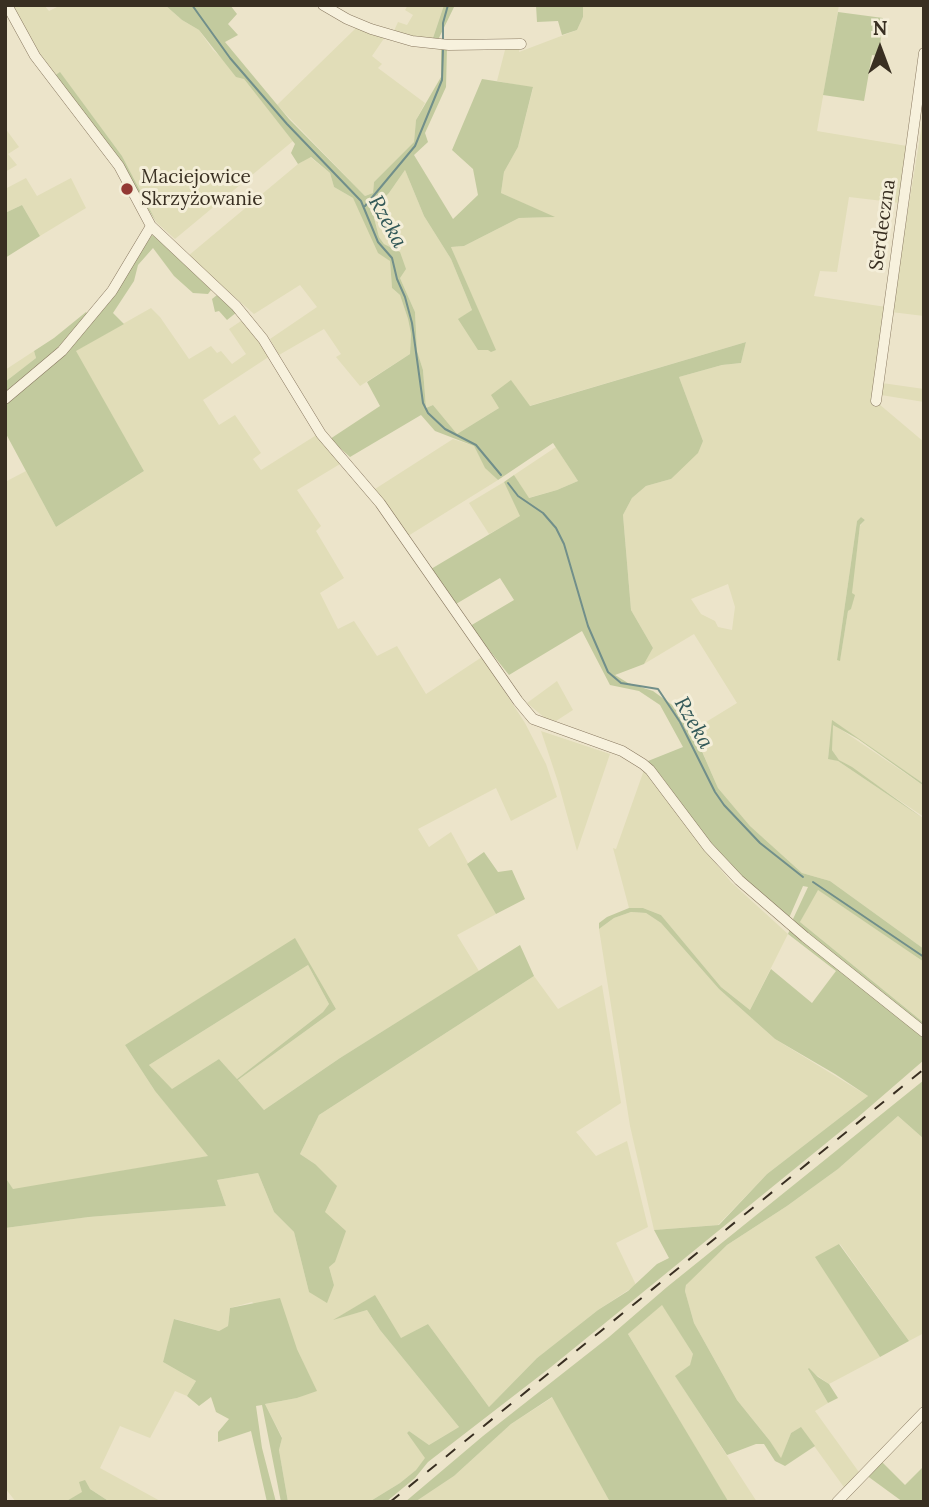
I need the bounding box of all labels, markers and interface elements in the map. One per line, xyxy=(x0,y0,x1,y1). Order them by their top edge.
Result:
north arrow xyxy=(845,14,915,84)
text: N xyxy=(873,16,887,40)
place label: Maciejowice Skrzyżowanie xyxy=(141,167,262,211)
street label: Serdeczna xyxy=(865,178,901,272)
marker: Maciejowice Skrzyżowanie xyxy=(119,181,135,197)
water label: Rzeka xyxy=(362,192,412,252)
water label: Rzeka xyxy=(668,693,718,753)

